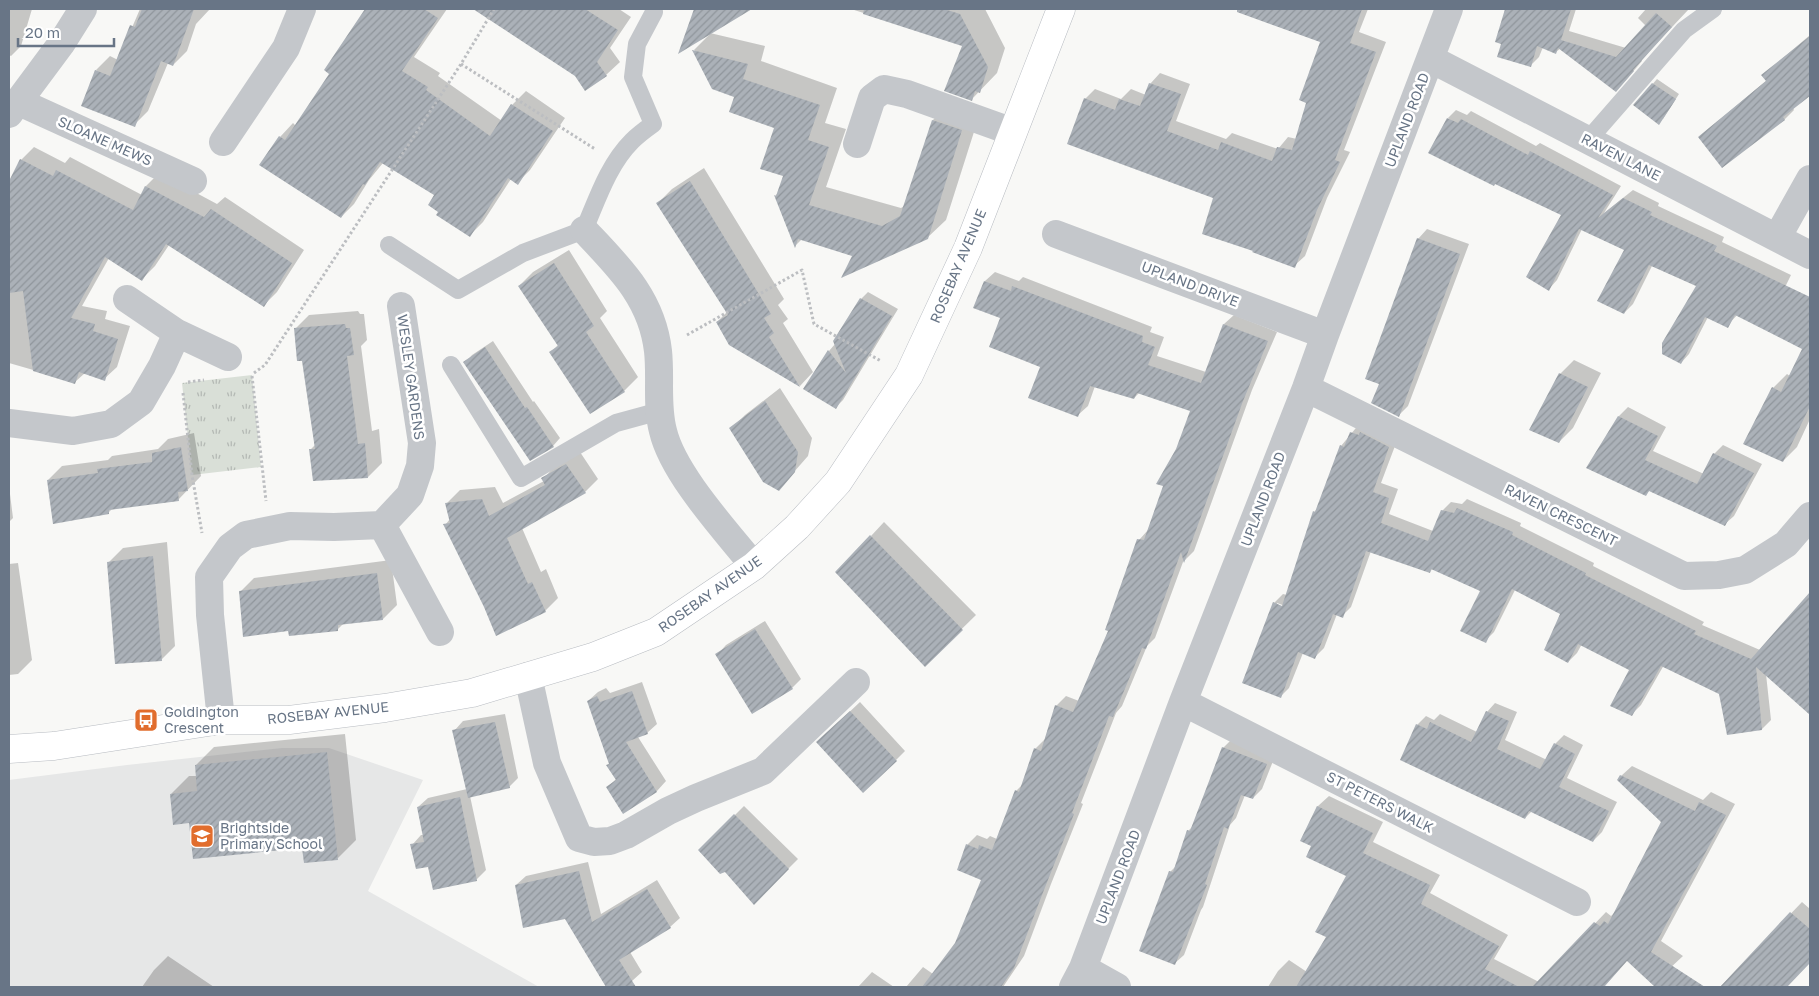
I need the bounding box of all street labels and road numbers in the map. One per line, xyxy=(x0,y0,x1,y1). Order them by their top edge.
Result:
street label: UPLAND ROAD xyxy=(1381,70,1432,169)
street label: SLOANE MEWS xyxy=(55,112,155,169)
street label: RAVEN LANE xyxy=(1579,129,1664,184)
street label: ROSEBAY AVENUE xyxy=(926,206,989,325)
street label: UPLAND DRIVE xyxy=(1139,257,1241,310)
street label: WESLEY GARDENS xyxy=(394,313,429,441)
street label: UPLAND ROAD xyxy=(1237,449,1288,548)
street label: RAVEN CRESCENT xyxy=(1502,480,1621,549)
street label: ROSEBAY AVENUE xyxy=(655,552,765,636)
street label: ROSEBAY AVENUE xyxy=(266,698,390,727)
street label: ST PETERS WALK xyxy=(1324,767,1437,836)
street label: UPLAND ROAD xyxy=(1092,827,1143,926)

